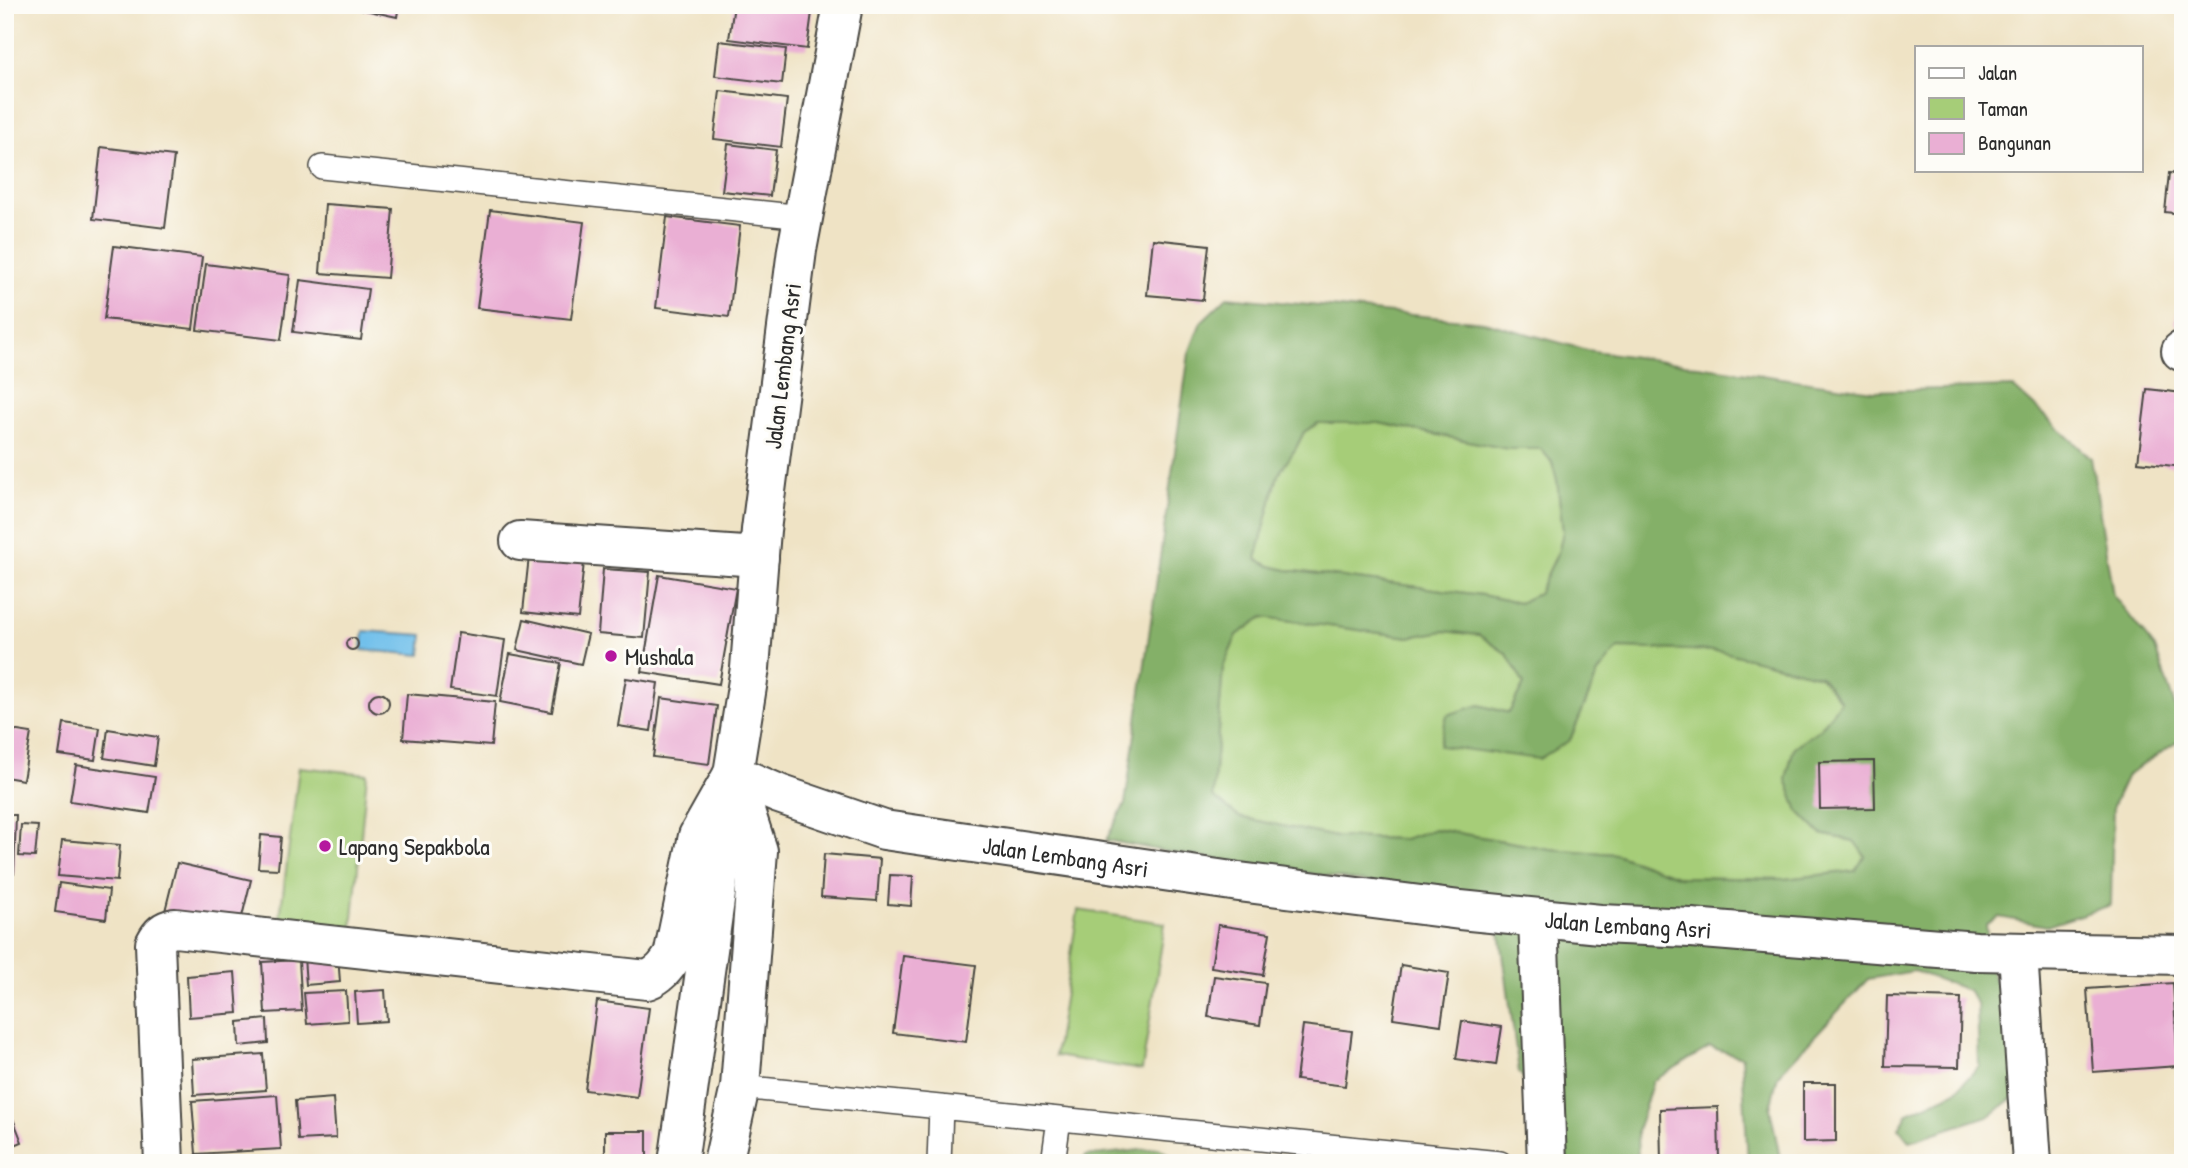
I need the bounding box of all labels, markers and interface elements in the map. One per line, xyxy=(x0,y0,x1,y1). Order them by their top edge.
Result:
legend xyxy=(1915,46,2142,172)
text: Jalan xyxy=(1978,58,2017,87)
text: Taman xyxy=(1978,94,2028,123)
text: Bangunan xyxy=(1978,128,2051,157)
street label: Jalan Lembang Asri xyxy=(756,281,808,451)
place label: Mushala xyxy=(625,640,693,672)
marker: Mushala xyxy=(603,648,619,664)
street label: Jalan Lembang Asri xyxy=(980,829,1151,885)
place label: Lapang Sepakbola xyxy=(339,830,490,862)
marker: Lapang Sepakbola xyxy=(317,838,333,854)
street label: Jalan Lembang Asri xyxy=(1543,903,1713,946)

